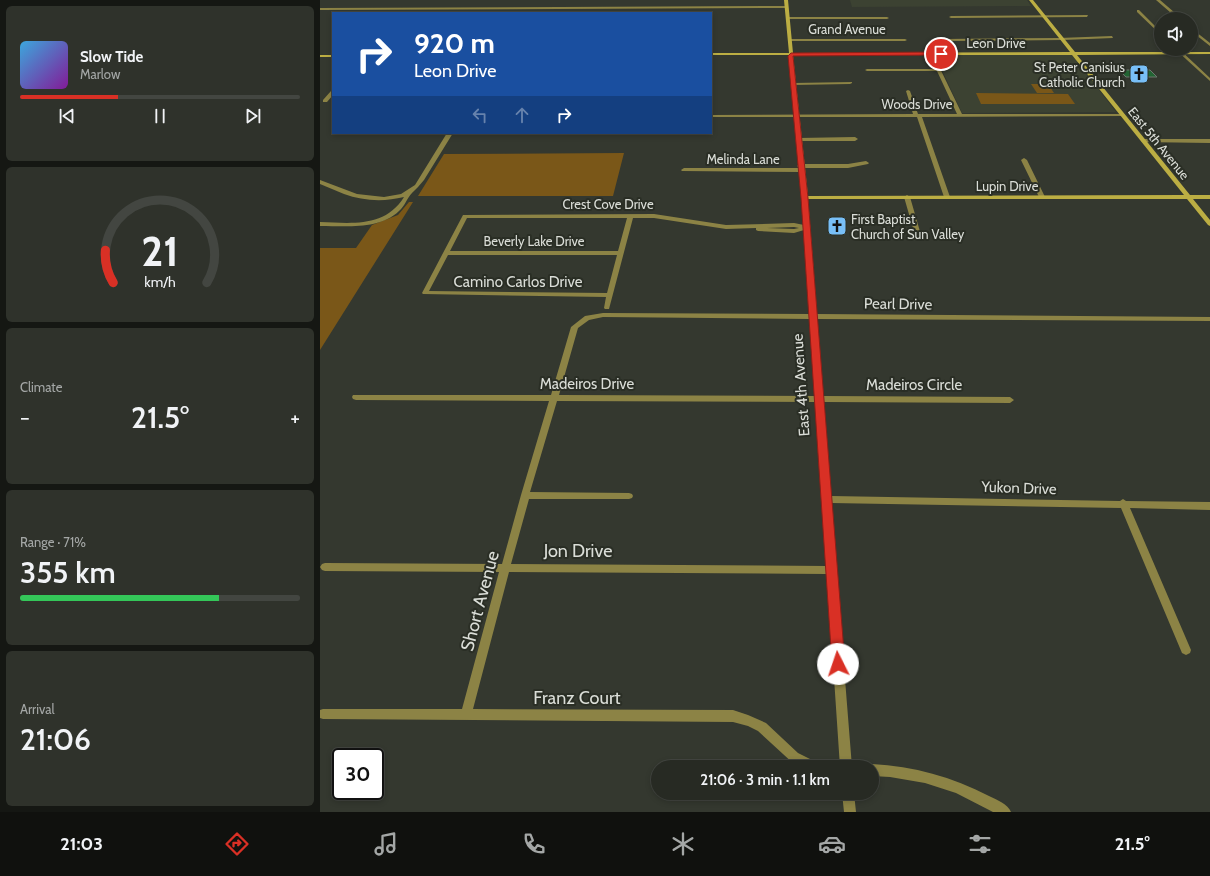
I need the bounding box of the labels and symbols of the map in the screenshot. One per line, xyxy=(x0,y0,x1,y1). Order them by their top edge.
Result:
street label: Grand Avenue xyxy=(808,21,886,37)
street label: Leon Drive xyxy=(966,35,1026,51)
pin xyxy=(924,37,958,71)
place label: St Peter Canisius Catholic Church xyxy=(1034,59,1126,90)
church icon: St Peter Canisius Catholic Church xyxy=(1128,63,1150,85)
street label: Woods Drive xyxy=(882,96,953,112)
street label: East 5th Avenue xyxy=(1125,103,1193,183)
street label: Melinda Lane xyxy=(706,151,780,167)
street label: Lupin Drive xyxy=(976,178,1039,194)
street label: Crest Cove Drive xyxy=(562,196,654,212)
place label: First Baptist Church of Sun Valley xyxy=(851,211,965,242)
church icon: First Baptist Church of Sun Valley xyxy=(826,215,848,237)
street label: Beverly Lake Drive xyxy=(484,233,585,249)
street label: Camino Carlos Drive xyxy=(454,273,583,291)
street label: Pearl Drive xyxy=(864,294,933,314)
street label: East 4th Avenue xyxy=(788,333,814,437)
street label: Madeiros Drive xyxy=(540,375,635,393)
street label: Madeiros Circle xyxy=(866,376,962,394)
street label: Yukon Drive xyxy=(980,478,1057,498)
street label: Jon Drive xyxy=(543,540,612,562)
street label: Short Avenue xyxy=(456,548,504,654)
position arrow xyxy=(817,643,859,685)
street label: Franz Court xyxy=(533,687,621,709)
speed limit sign: 30 xyxy=(332,748,384,800)

